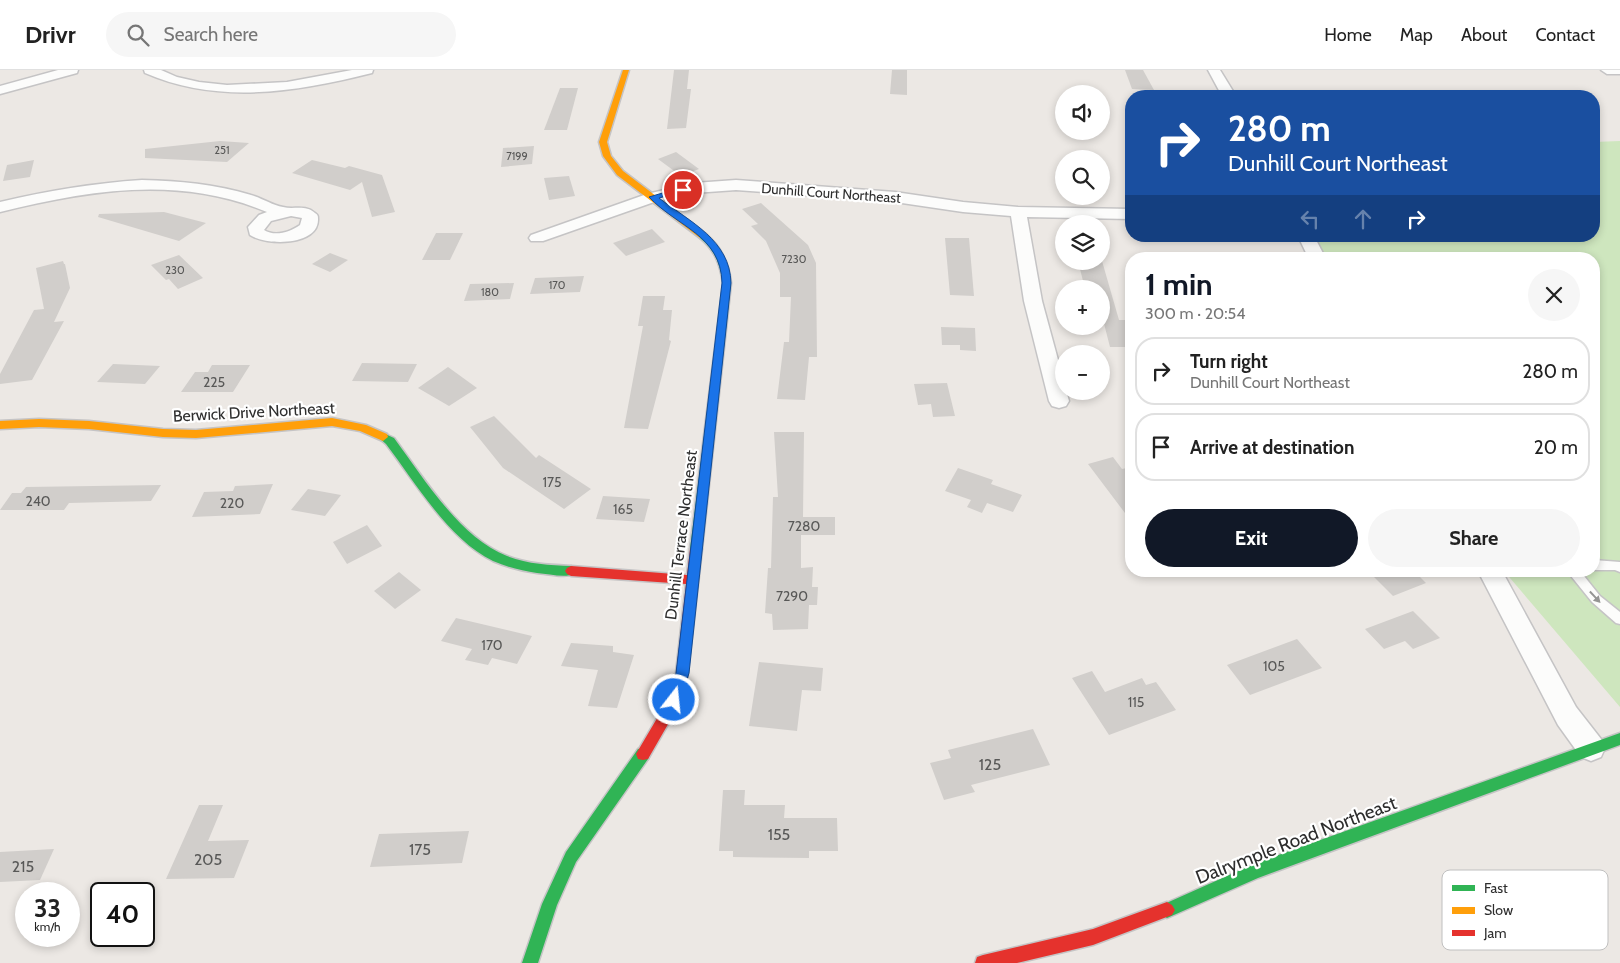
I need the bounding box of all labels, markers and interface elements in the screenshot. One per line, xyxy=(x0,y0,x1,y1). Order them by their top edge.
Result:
search box xyxy=(106,12,456,57)
text: Drivr xyxy=(25,20,76,49)
icon: search xyxy=(124,21,152,49)
text: Search here xyxy=(164,23,258,46)
text: Home xyxy=(1324,24,1372,46)
text: Map xyxy=(1400,24,1433,46)
text: About xyxy=(1461,24,1507,46)
text: Contact xyxy=(1535,24,1595,46)
map controls xyxy=(1055,85,1110,400)
button: sound xyxy=(1055,85,1110,140)
text: 280 m xyxy=(1228,107,1331,150)
icon: right xyxy=(1145,110,1210,175)
house number: 251 xyxy=(214,143,230,157)
house number: 7199 xyxy=(506,149,528,163)
button: search xyxy=(1055,150,1110,205)
text: Dunhill Court Northeast xyxy=(1228,150,1448,177)
pin xyxy=(662,169,704,211)
icon: arrive xyxy=(669,176,697,204)
street label: Dunhill Court Northeast xyxy=(761,179,902,207)
icon: left xyxy=(1296,205,1324,233)
icon: ahead xyxy=(1349,205,1377,233)
icon: right xyxy=(1402,205,1430,233)
button: layers xyxy=(1055,215,1110,270)
house number: 7230 xyxy=(782,252,807,266)
house number: 230 xyxy=(165,263,185,277)
text: 1 min xyxy=(1145,266,1213,303)
button: close xyxy=(1528,269,1580,321)
house number: 170 xyxy=(549,278,566,292)
button: + xyxy=(1055,280,1110,335)
house number: 180 xyxy=(481,285,499,299)
text: 300 m · 20:54 xyxy=(1145,304,1245,323)
button: − xyxy=(1055,345,1110,400)
text: Turn right xyxy=(1190,350,1268,373)
icon: right xyxy=(1147,357,1175,385)
text: 280 m xyxy=(1522,360,1578,383)
house number: 225 xyxy=(203,373,225,391)
text: Dunhill Court Northeast xyxy=(1190,373,1350,392)
street label: Berwick Drive Northeast xyxy=(173,398,336,426)
icon: arrive xyxy=(1147,433,1175,461)
text: Arrive at destination xyxy=(1190,436,1354,459)
text: 20 m xyxy=(1534,436,1578,459)
street label: Dunhill Terrace Northeast xyxy=(661,448,701,621)
house number: 175 xyxy=(542,473,562,491)
house number: 240 xyxy=(25,492,51,510)
house number: 220 xyxy=(220,494,244,512)
house number: 165 xyxy=(613,500,633,518)
button: Exit xyxy=(1145,509,1358,567)
button: Share xyxy=(1368,509,1580,567)
house number: 7280 xyxy=(788,517,821,535)
house number: 7290 xyxy=(776,587,808,605)
one-way arrow xyxy=(1589,590,1601,602)
house number: 170 xyxy=(481,636,503,654)
house number: 105 xyxy=(1263,657,1285,675)
position arrow xyxy=(647,673,699,725)
house number: 115 xyxy=(1128,693,1144,711)
house number: 125 xyxy=(979,755,1001,774)
street label: Dalrymple Road Northeast xyxy=(1192,791,1400,889)
house number: 155 xyxy=(768,825,790,844)
house number: 175 xyxy=(409,840,431,859)
house number: 205 xyxy=(194,850,222,869)
house number: 215 xyxy=(12,857,34,876)
legend xyxy=(1442,870,1608,950)
text: Fast xyxy=(1484,879,1508,897)
speed limit sign: 40 xyxy=(90,882,155,947)
text: 33 xyxy=(34,893,61,923)
text: Slow xyxy=(1484,901,1513,919)
text: km/h xyxy=(34,919,61,934)
text: Jam xyxy=(1483,924,1506,942)

